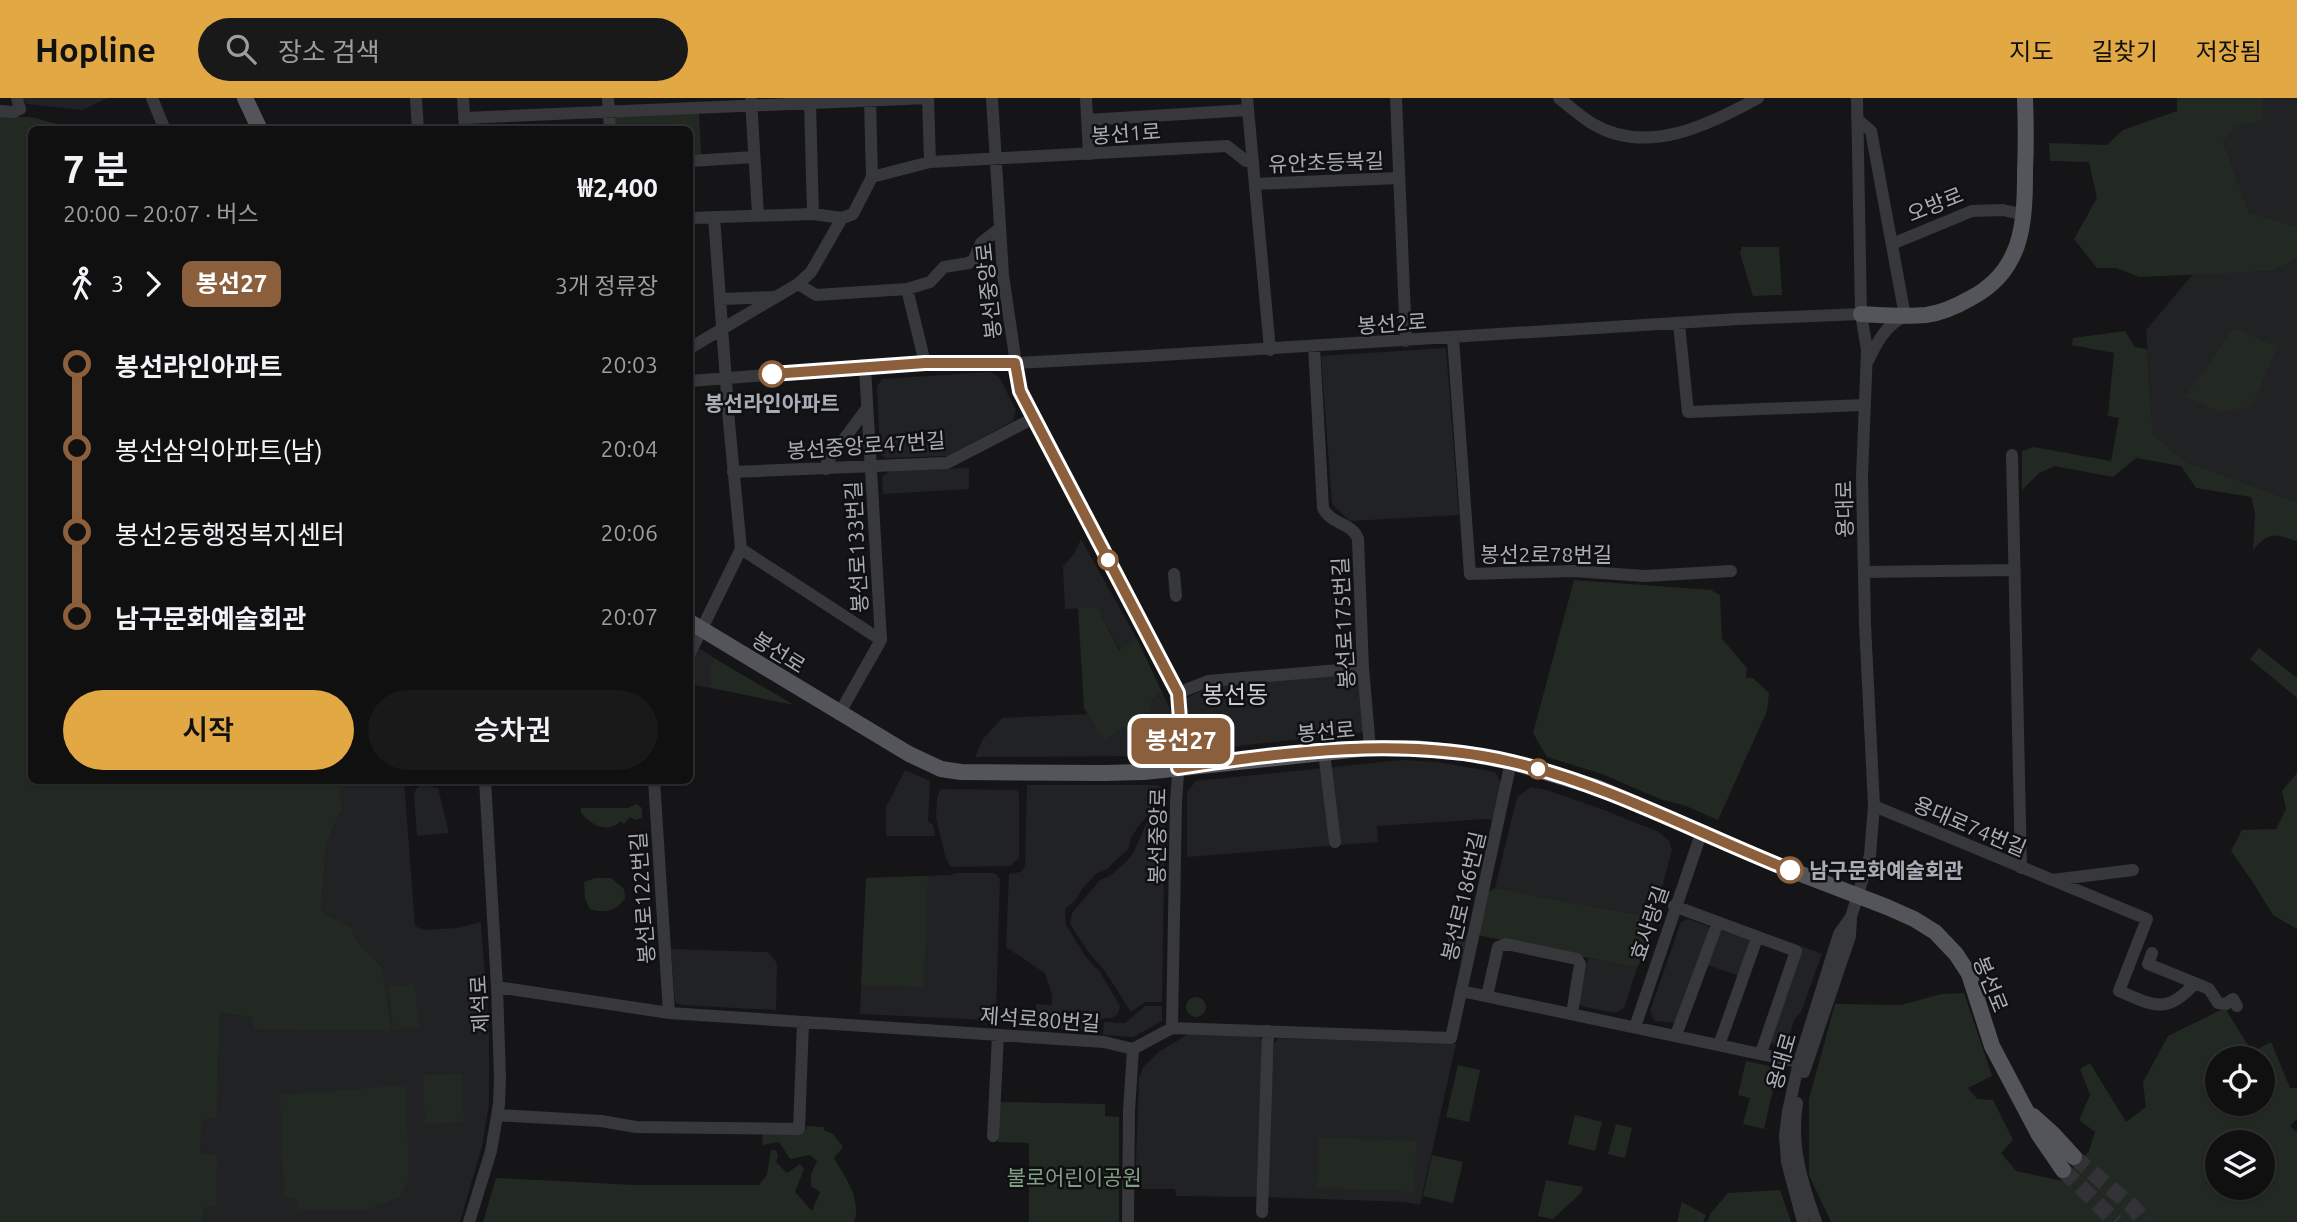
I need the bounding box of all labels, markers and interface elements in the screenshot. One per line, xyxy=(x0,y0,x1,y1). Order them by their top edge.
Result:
search box xyxy=(198,18,688,81)
icon: search xyxy=(222,30,260,68)
text: Hopline xyxy=(35,31,156,68)
text: 장소 검색 xyxy=(278,37,380,66)
text: 지도 xyxy=(2009,38,2054,65)
text: 길찾기 xyxy=(2092,38,2158,65)
text: 저장됨 xyxy=(2196,38,2262,65)
street label: 봉선1로 xyxy=(1090,119,1162,147)
text: 7 분 xyxy=(63,148,128,190)
street label: 유안초등북길 xyxy=(1268,148,1384,176)
text: ₩2,400 xyxy=(578,173,658,202)
street label: 오방로 xyxy=(1904,182,1966,226)
text: 20:00 – 20:07 · 버스 xyxy=(63,201,259,226)
street label: 봉선중앙로 xyxy=(971,242,1005,340)
icon: walk xyxy=(63,265,101,303)
icon: forward xyxy=(134,265,172,303)
text: 봉선27 xyxy=(196,270,267,297)
text: 3 xyxy=(111,271,124,296)
text: 3개 정류장 xyxy=(555,273,658,298)
street label: 봉선2로 xyxy=(1356,309,1428,337)
text: 봉선라인아파트 xyxy=(115,352,282,381)
text: 20:03 xyxy=(600,352,658,377)
marker: 봉선라인아파트 xyxy=(759,361,785,387)
place label: 봉선라인아파트 xyxy=(704,391,840,415)
street label: 봉선중앙로47번길 xyxy=(786,427,946,463)
text: 봉선삼익아파트(남) xyxy=(115,436,323,465)
text: 20:04 xyxy=(600,436,658,461)
street label: 봉선로133번길 xyxy=(841,480,871,614)
street label: 용대로 xyxy=(1831,480,1857,538)
text: 봉선2동행정복지센터 xyxy=(115,520,345,549)
text: 20:06 xyxy=(600,520,658,545)
street label: 봉선2로78번길 xyxy=(1480,542,1612,566)
unlabelled marker xyxy=(1098,550,1118,570)
street label: 봉선로175번길 xyxy=(1328,556,1358,690)
text: 남구문화예술회관 xyxy=(115,604,306,633)
text: 20:07 xyxy=(600,604,658,629)
street label: 봉선로 xyxy=(748,626,810,678)
district label: 봉선동 xyxy=(1202,681,1268,708)
button: 시작 xyxy=(63,690,354,770)
button: 승차권 xyxy=(368,690,658,770)
street label: 봉선로 xyxy=(1296,717,1356,745)
line badge: 봉선27 xyxy=(1132,718,1230,764)
text: 봉선27 xyxy=(1145,727,1217,754)
unlabelled marker xyxy=(1528,759,1548,779)
street label: 봉선중앙로 xyxy=(1144,787,1170,885)
street label: 용대로74번길 xyxy=(1910,791,2030,861)
street label: 봉선로186번길 xyxy=(1436,829,1490,963)
street label: 봉선로122번길 xyxy=(625,831,659,965)
marker: 남구문화예술회관 xyxy=(1777,857,1803,883)
place label: 남구문화예술회관 xyxy=(1809,858,1964,882)
street label: 효사랑길 xyxy=(1625,883,1673,963)
street label: 봉선로 xyxy=(1969,953,2013,1015)
street label: 제석로 xyxy=(465,974,493,1034)
street label: 제석로80번길 xyxy=(979,1003,1101,1035)
street label: 용대로 xyxy=(1761,1030,1801,1092)
map controls xyxy=(2205,1046,2275,1200)
button: locate xyxy=(2205,1046,2275,1116)
button: layers xyxy=(2205,1130,2275,1200)
park label: 불로어린이공원 xyxy=(1006,1165,1142,1189)

